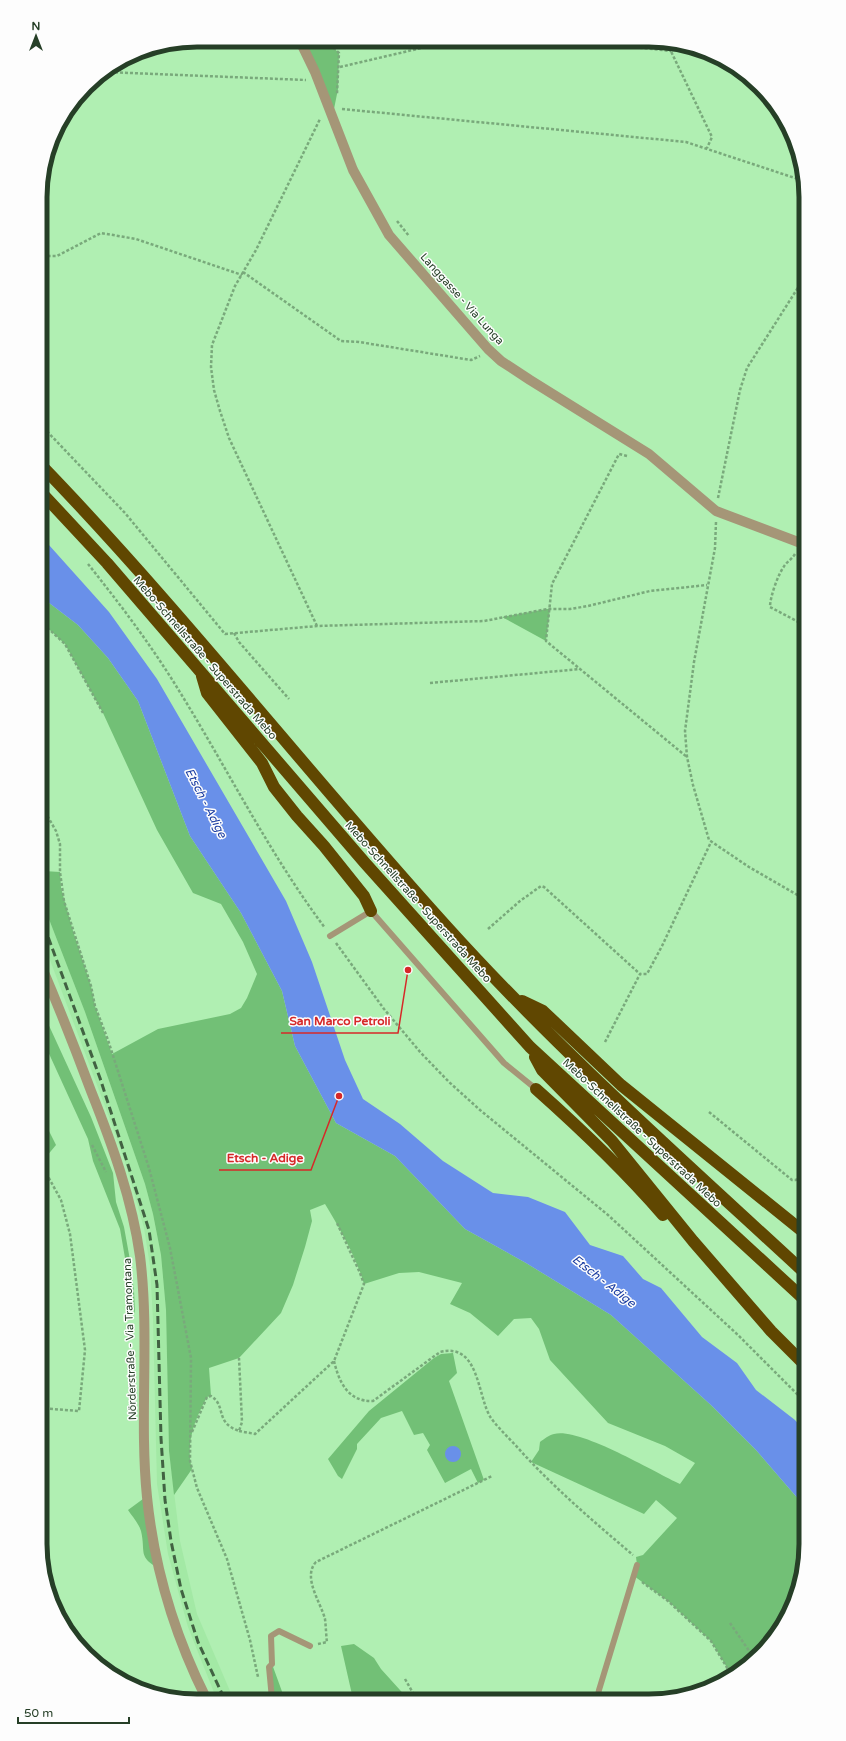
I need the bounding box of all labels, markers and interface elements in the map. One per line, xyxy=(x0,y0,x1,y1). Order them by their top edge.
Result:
north arrow xyxy=(16,16,56,56)
text: N xyxy=(32,20,40,33)
street label: Langgasse - Via Lunga xyxy=(418,251,506,347)
street label: Mebo-Schnellstraße - Superstrada Mebo xyxy=(130,574,280,743)
water label: Etsch - Adige xyxy=(182,766,230,841)
street label: Mebo-Schnellstraße - Superstrada Mebo xyxy=(342,819,494,985)
callout: San Marco Petroli xyxy=(281,1009,398,1033)
text: San Marco Petroli xyxy=(289,1014,391,1028)
street label: Mebo-Schnellstraße - Superstrada Mebo xyxy=(560,1056,724,1210)
callout: Etsch - Adige xyxy=(219,1146,311,1170)
text: Etsch - Adige xyxy=(227,1151,303,1166)
water label: Etsch - Adige xyxy=(570,1252,639,1311)
street label: Nörderstraße - Via Tramontana xyxy=(121,1258,139,1420)
scale bar xyxy=(18,1699,129,1725)
text: 50 m xyxy=(24,1706,53,1720)

